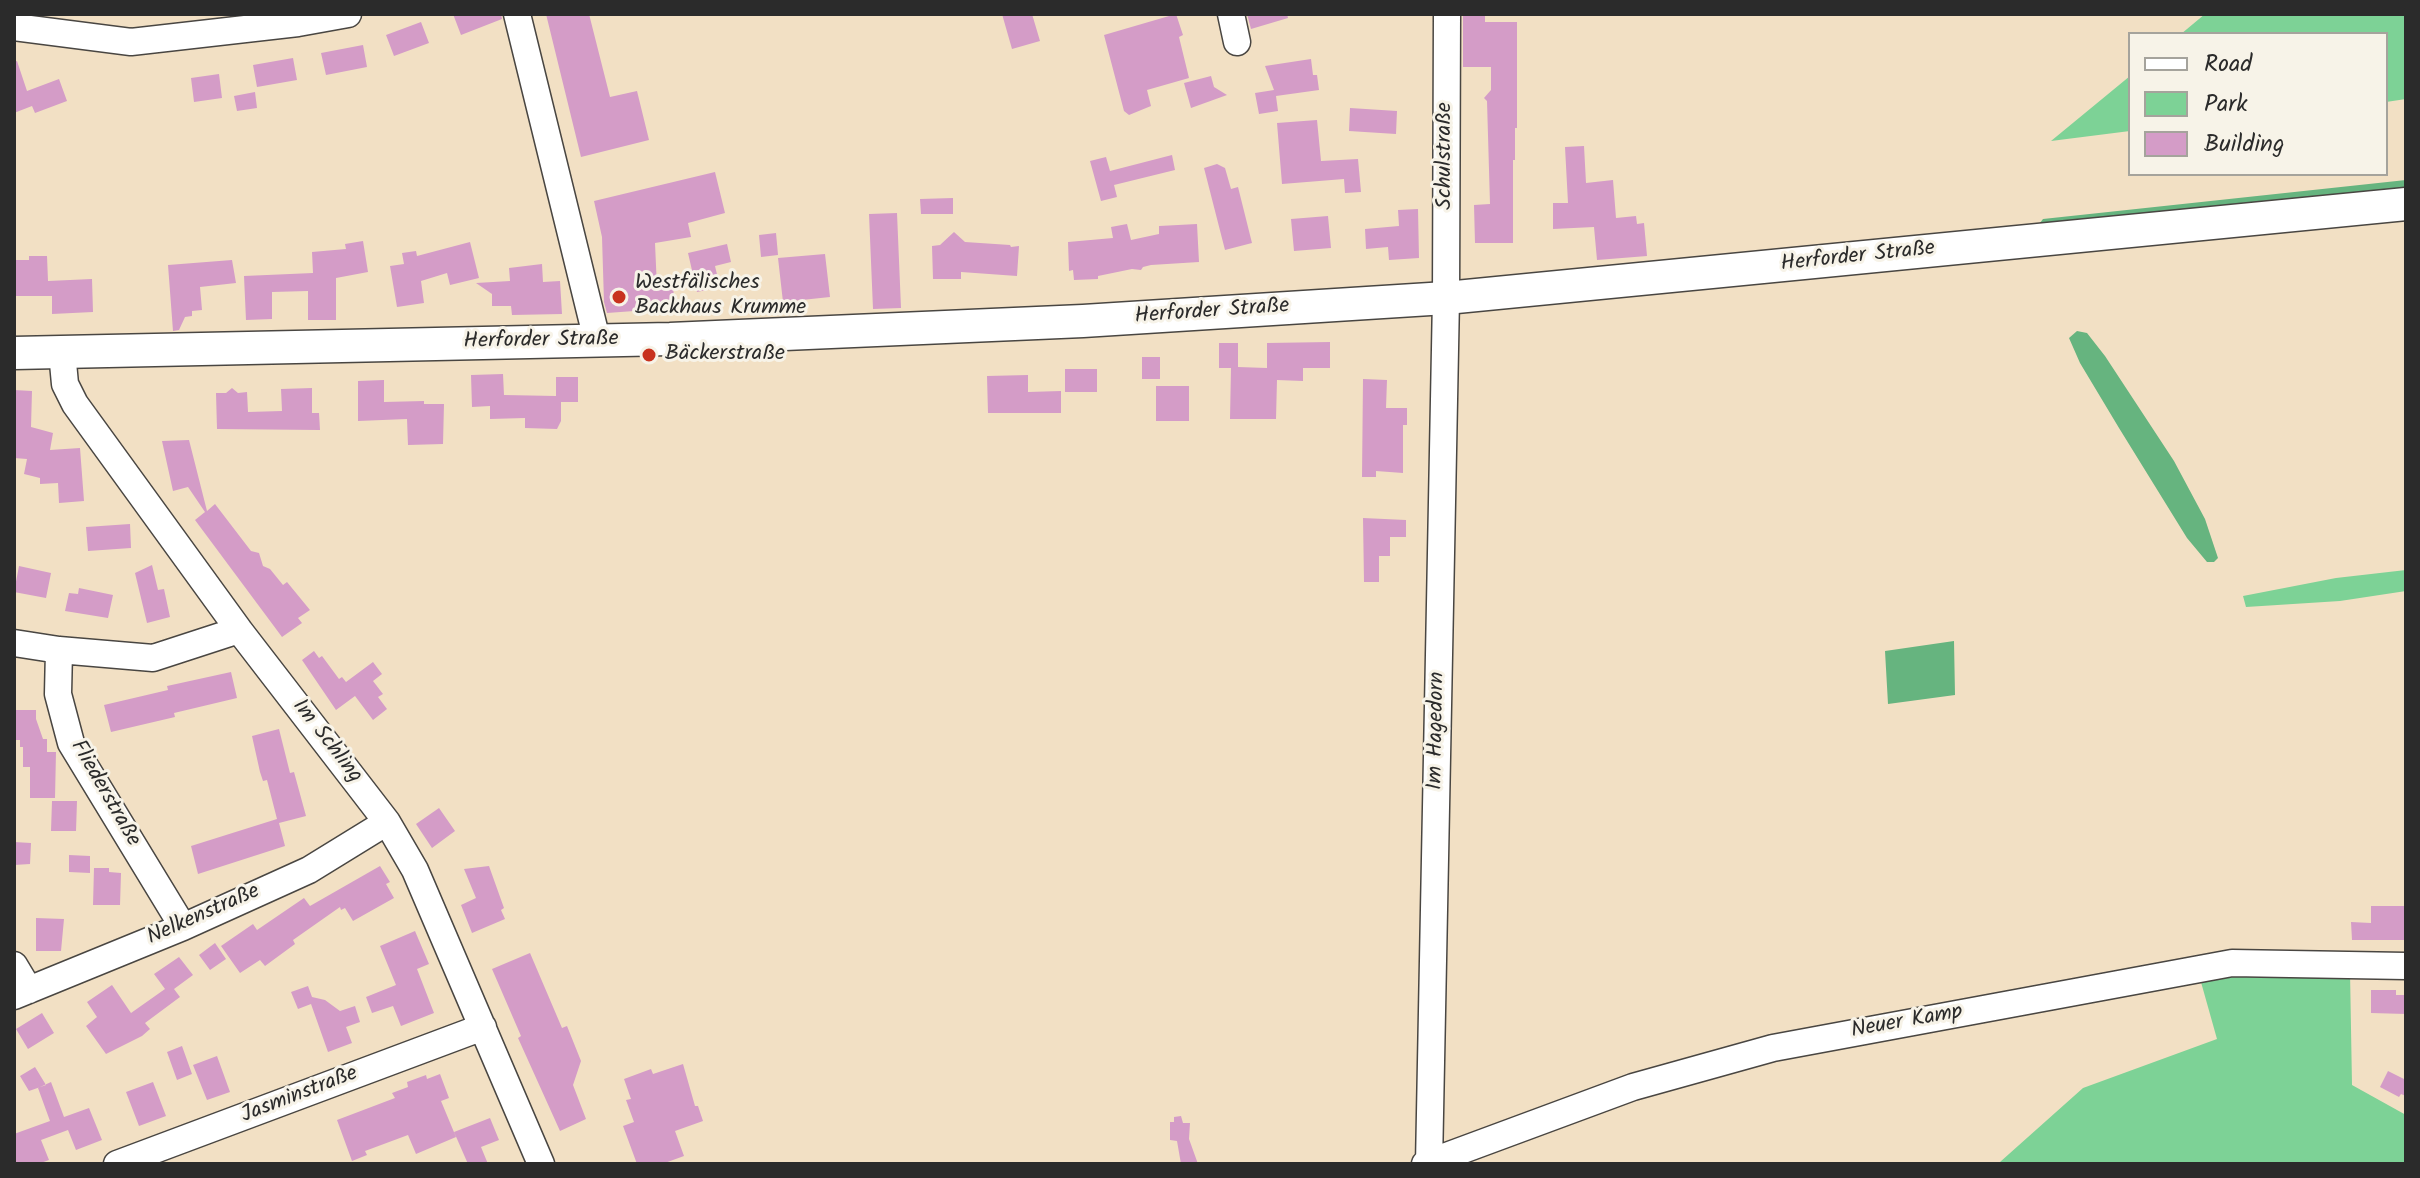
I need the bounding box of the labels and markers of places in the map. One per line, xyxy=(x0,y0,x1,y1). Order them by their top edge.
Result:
place label: Westfälisches Backhaus Krumme xyxy=(635,271,806,322)
marker: Westfälisches Backhaus Krumme xyxy=(610,288,628,306)
place label: Bäckerstraße xyxy=(665,342,785,368)
marker: Bäckerstraße xyxy=(640,346,658,364)

